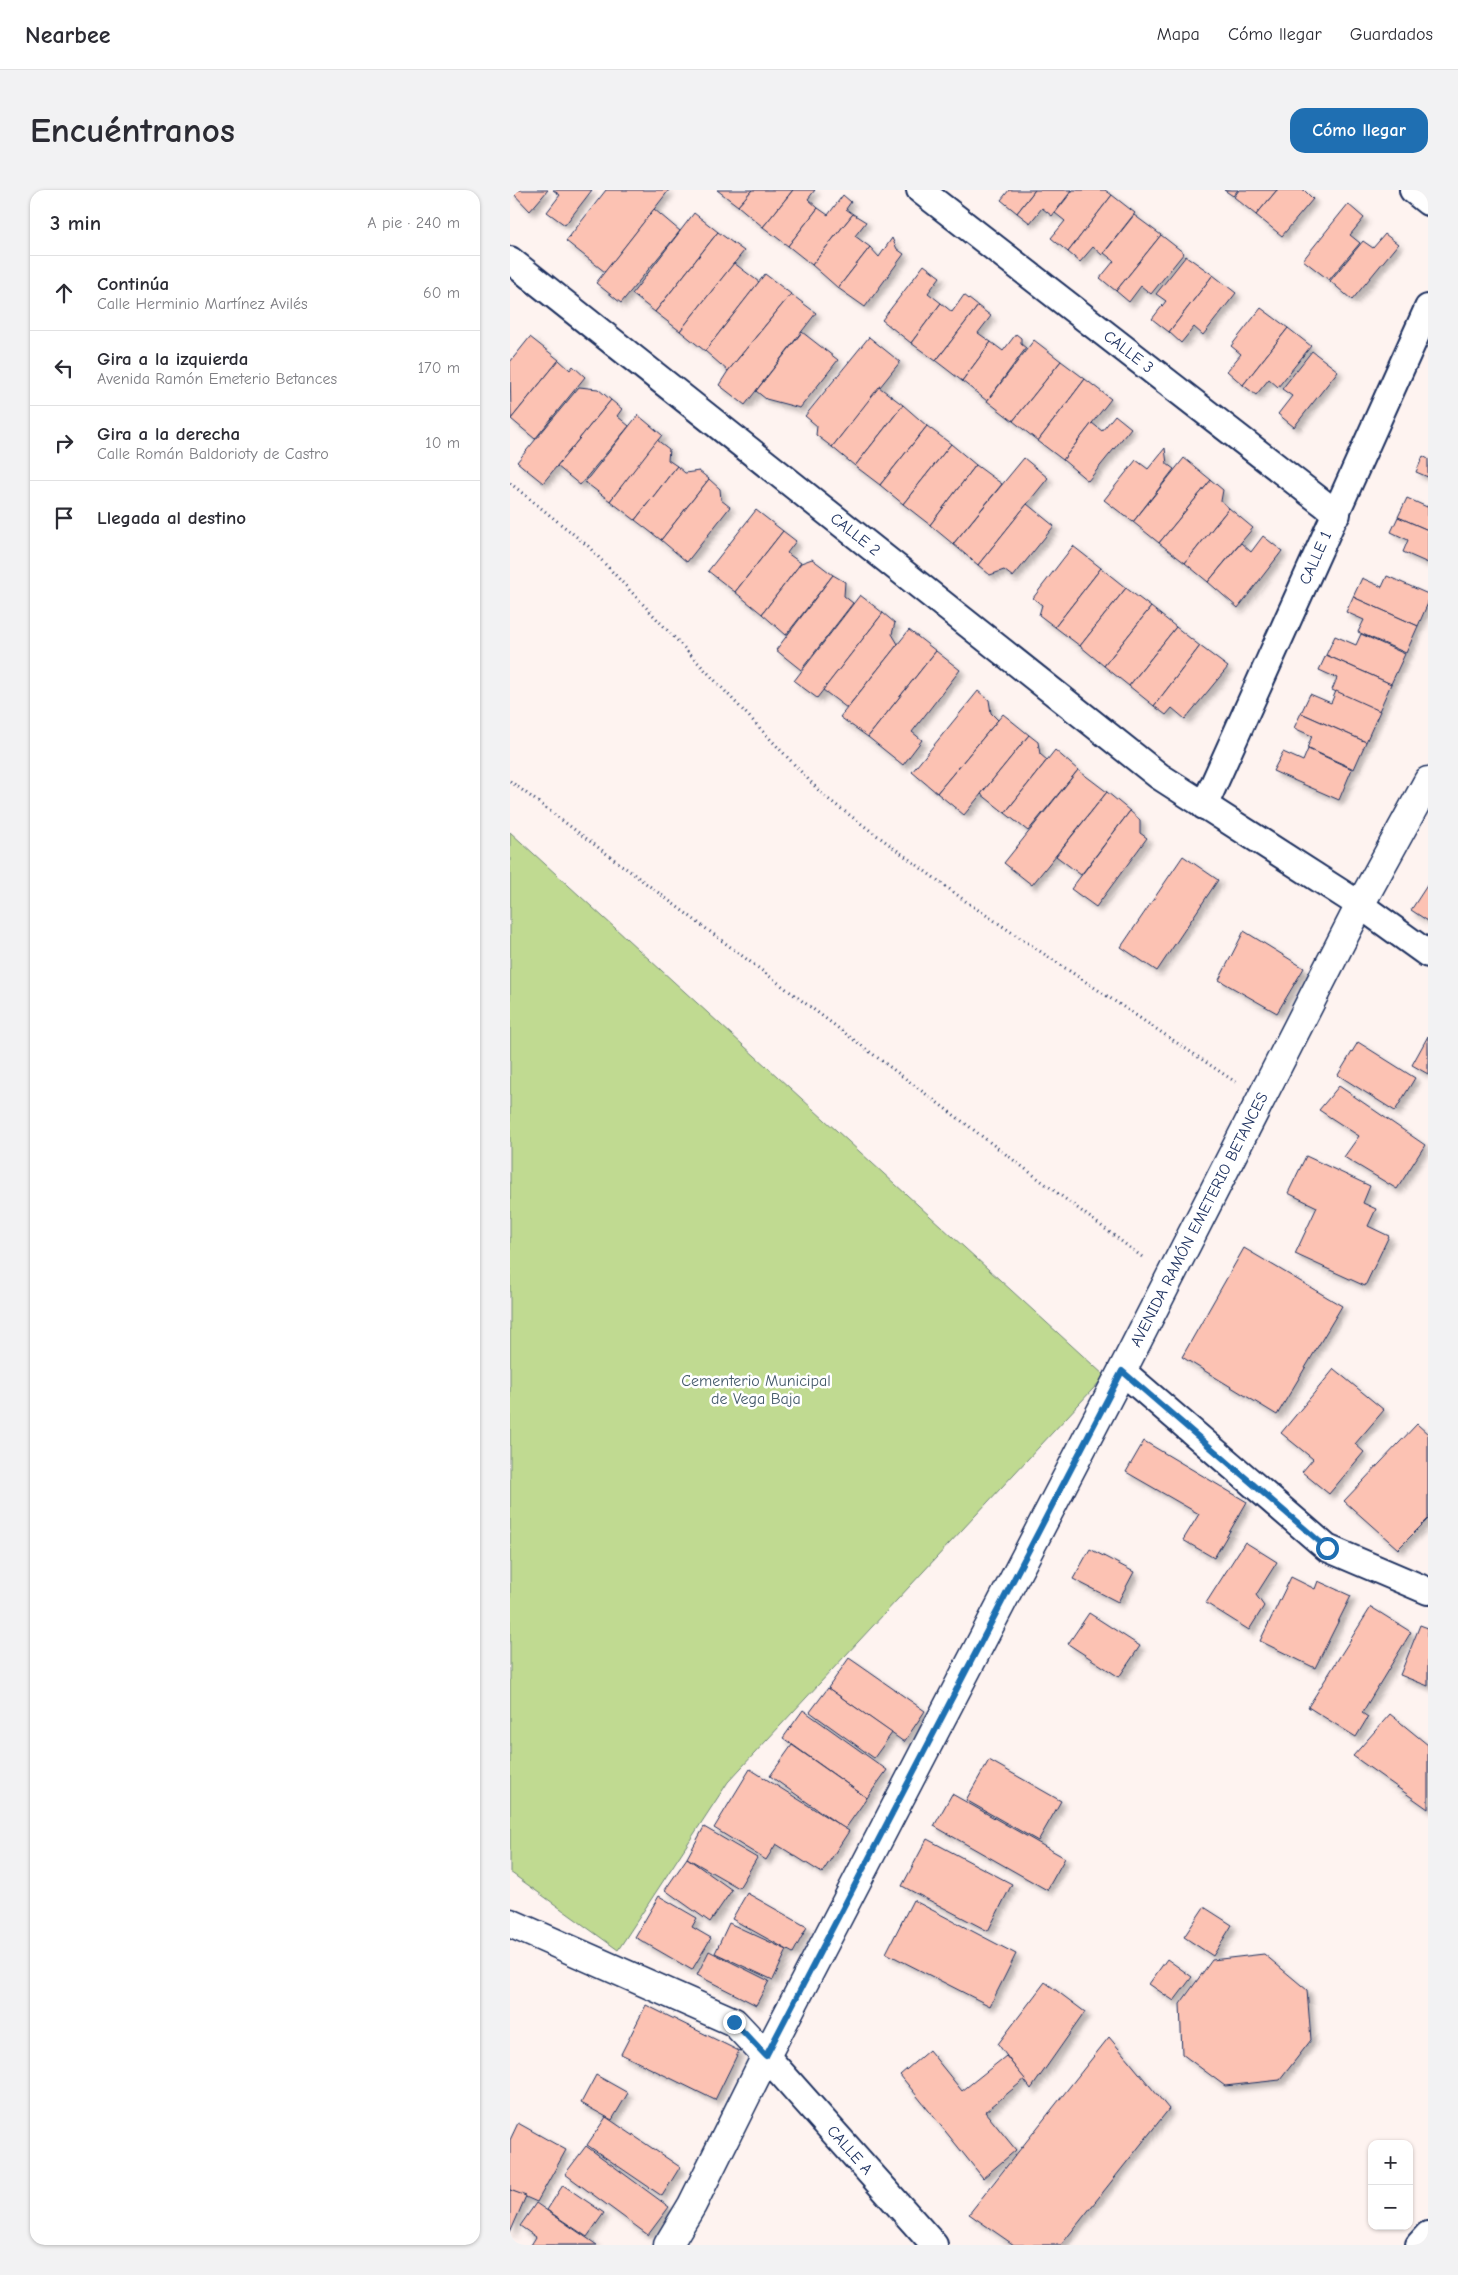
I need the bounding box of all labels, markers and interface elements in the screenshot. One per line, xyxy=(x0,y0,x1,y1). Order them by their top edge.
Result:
text: Nearbee xyxy=(25,21,110,49)
text: Mapa xyxy=(1157,24,1200,45)
text: Cómo llegar xyxy=(1228,24,1322,45)
text: Guardados xyxy=(1350,24,1433,45)
button: Cómo llegar xyxy=(1290,108,1428,153)
text: Encuéntranos xyxy=(30,110,235,151)
text: 3 min xyxy=(50,211,101,235)
text: A pie · 240 m xyxy=(367,214,460,232)
text: Continúa xyxy=(97,273,169,295)
icon: ahead xyxy=(50,279,78,307)
text: 60 m xyxy=(423,284,460,302)
text: Calle Herminio Martínez Avilés xyxy=(97,295,308,313)
street label: CALLE 3 xyxy=(1100,327,1157,377)
text: Gira a la izquierda xyxy=(97,348,248,370)
icon: left xyxy=(50,354,78,382)
text: 170 m xyxy=(418,359,460,377)
text: Avenida Ramón Emeterio Betances xyxy=(97,370,337,388)
text: Gira a la derecha xyxy=(97,423,240,445)
icon: right xyxy=(50,429,78,457)
text: 10 m xyxy=(425,434,460,452)
text: Calle Román Baldorioty de Castro xyxy=(97,445,329,463)
icon: arrive xyxy=(50,504,78,532)
text: Llegada al destino xyxy=(97,507,246,529)
street label: CALLE 2 xyxy=(827,509,884,560)
street label: CALLE 1 xyxy=(1296,528,1335,587)
street label: AVENIDA RAMÓN EMETERIO BETANCES xyxy=(1127,1089,1272,1350)
park label: Cementerio Municipal de Vega Baja xyxy=(681,1372,831,1408)
route start xyxy=(1316,1537,1339,1560)
route end xyxy=(723,2011,746,2034)
street label: CALLE A xyxy=(823,2122,876,2178)
map controls xyxy=(1368,2140,1413,2230)
button: + xyxy=(1368,2140,1413,2185)
button: − xyxy=(1368,2185,1413,2230)

